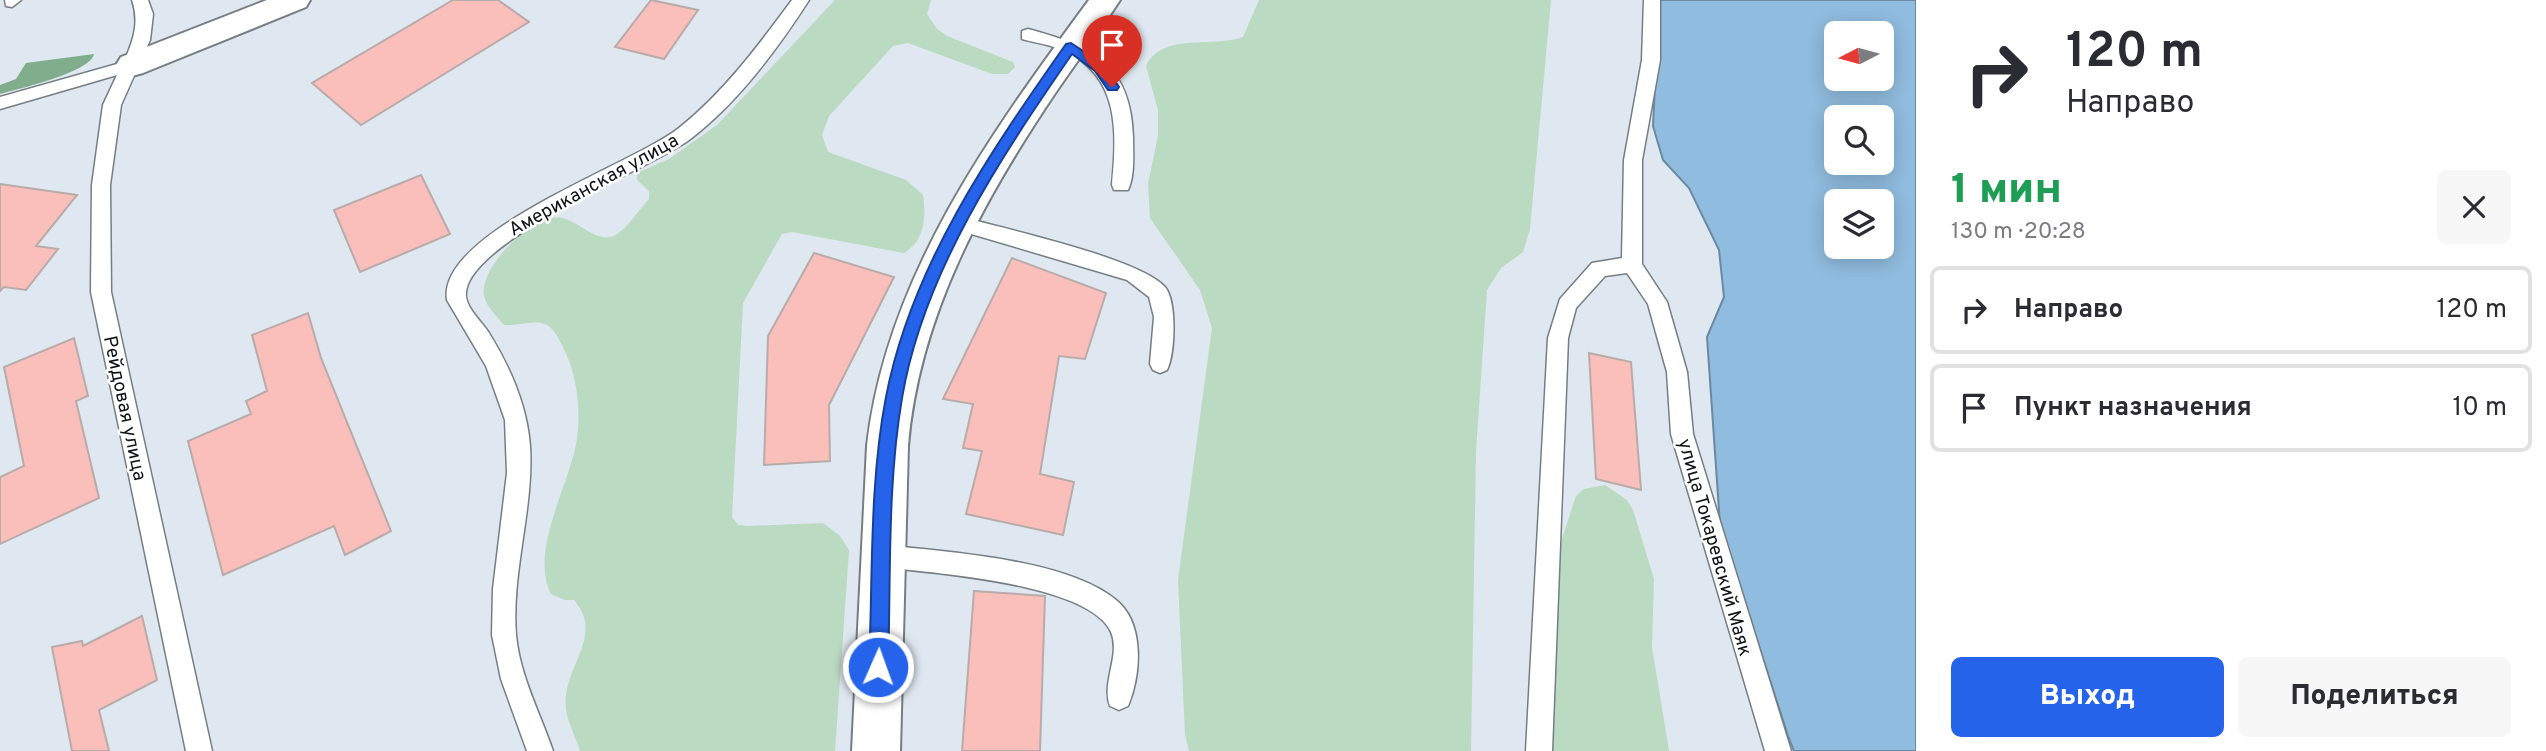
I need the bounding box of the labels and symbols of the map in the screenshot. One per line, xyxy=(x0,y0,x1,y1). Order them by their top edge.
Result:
pin xyxy=(1082,15,1142,87)
north arrow xyxy=(1824,21,1894,91)
street label: Американская улица xyxy=(505,129,683,242)
street label: Рейдовая улица xyxy=(97,334,151,483)
street label: улица Токаревский Маяк xyxy=(1672,436,1757,659)
position arrow xyxy=(841,630,915,704)

